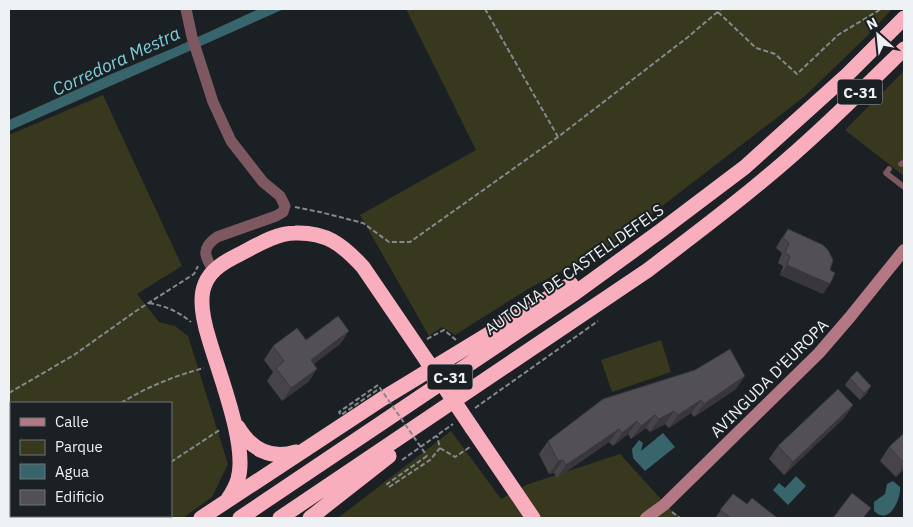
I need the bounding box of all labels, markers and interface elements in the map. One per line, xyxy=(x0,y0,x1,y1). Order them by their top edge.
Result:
north arrow xyxy=(853,10,903,60)
text: N xyxy=(863,13,881,34)
water label: Corredora Mestra xyxy=(48,21,184,101)
road number: C-31 xyxy=(838,80,882,104)
street label: AUTOVIA DE CASTELLDEFELS xyxy=(480,199,668,339)
street label: AVINGUDA D'EUROPA xyxy=(706,315,832,441)
road number: C-31 xyxy=(428,364,472,390)
legend xyxy=(10,402,172,517)
text: Calle xyxy=(55,412,89,431)
text: Parque xyxy=(55,437,103,456)
text: Agua xyxy=(55,462,89,481)
text: Edificio xyxy=(55,487,104,506)

